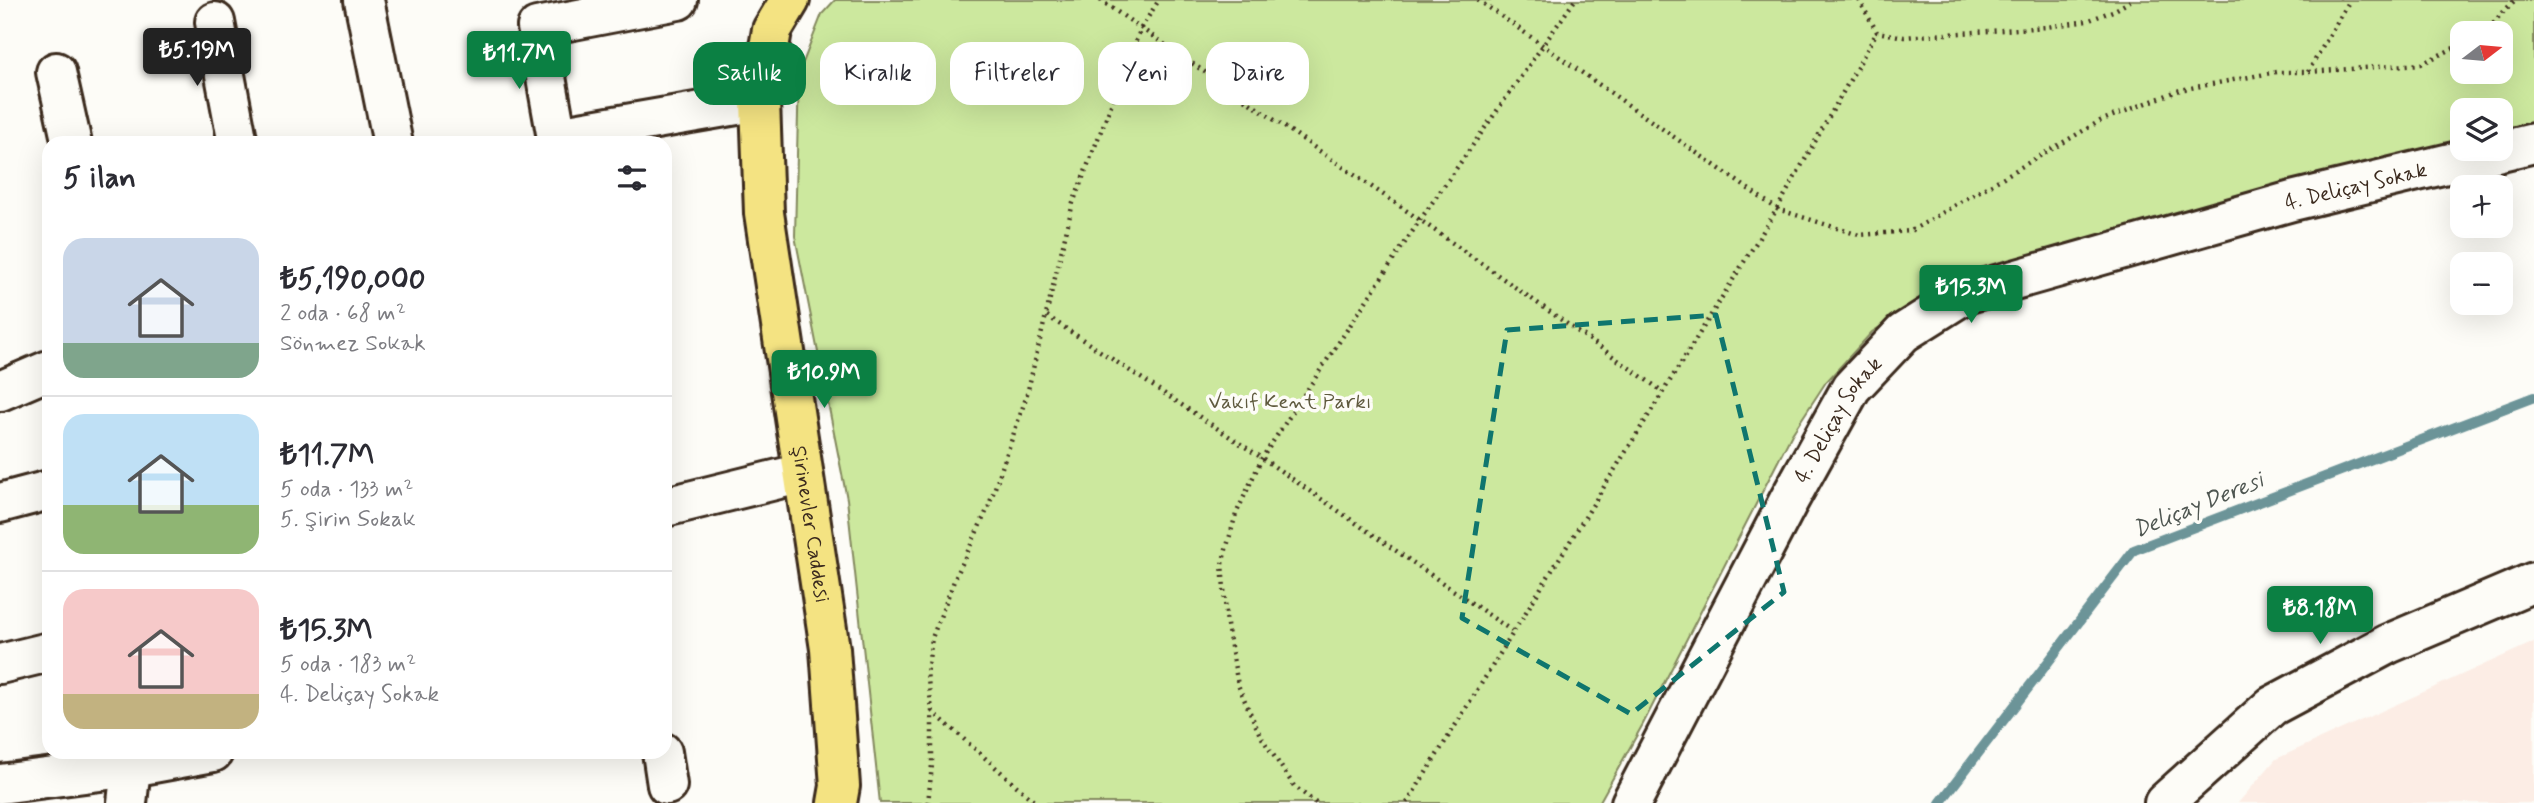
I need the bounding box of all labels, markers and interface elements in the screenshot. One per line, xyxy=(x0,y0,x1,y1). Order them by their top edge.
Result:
north arrow xyxy=(2450,21,2513,84)
map controls xyxy=(2450,21,2513,315)
pin: ₺5.19M xyxy=(140,28,254,88)
pin: ₺11.7M xyxy=(462,32,576,91)
text: ₺5.19M xyxy=(159,36,235,66)
text: ₺11.7M xyxy=(483,39,555,69)
chip: Satılık xyxy=(693,42,806,105)
chip: Kiralık xyxy=(820,42,936,105)
chip: Filtreler xyxy=(950,42,1084,105)
chip: Yeni xyxy=(1098,42,1192,105)
chip: Daire xyxy=(1206,42,1309,105)
button: layers xyxy=(2450,98,2513,161)
street label: 4. Deliçay Sokak xyxy=(2281,156,2430,217)
text: 5 ilan xyxy=(63,159,136,198)
icon: filters xyxy=(613,159,651,197)
button: + xyxy=(2450,175,2513,238)
button: − xyxy=(2450,252,2513,315)
text: ₺5,190,000 xyxy=(280,260,426,299)
icon: home xyxy=(119,266,203,350)
pin: ₺15.3M xyxy=(1914,266,2028,325)
text: ₺15.3M xyxy=(1935,273,2007,303)
text: 2 oda · 68 m² xyxy=(280,299,406,329)
text: Sönmez Sokak xyxy=(280,329,426,359)
pin: ₺10.9M xyxy=(767,350,881,410)
street label: 4. Deliçay Sokak xyxy=(1788,351,1889,488)
text: ₺10.9M xyxy=(788,358,860,388)
park label: Vakıf Kent Parkı xyxy=(1208,388,1372,416)
text: ₺11.7M xyxy=(280,436,374,475)
icon: home xyxy=(119,442,203,526)
street label: Şirinevler Caddesi xyxy=(784,444,836,605)
water label: Deliçay Deresi xyxy=(2129,465,2270,546)
text: 5 oda · 133 m² xyxy=(280,475,413,505)
text: 5. Şirin Sokak xyxy=(280,505,416,535)
pin: ₺8.18M xyxy=(2263,586,2377,646)
text: ₺8.18M xyxy=(2283,594,2357,624)
text: ₺15.3M xyxy=(280,611,373,650)
icon: home xyxy=(119,617,203,701)
text: 5 oda · 183 m² xyxy=(280,650,416,680)
text: 4. Deliçay Sokak xyxy=(280,680,439,710)

